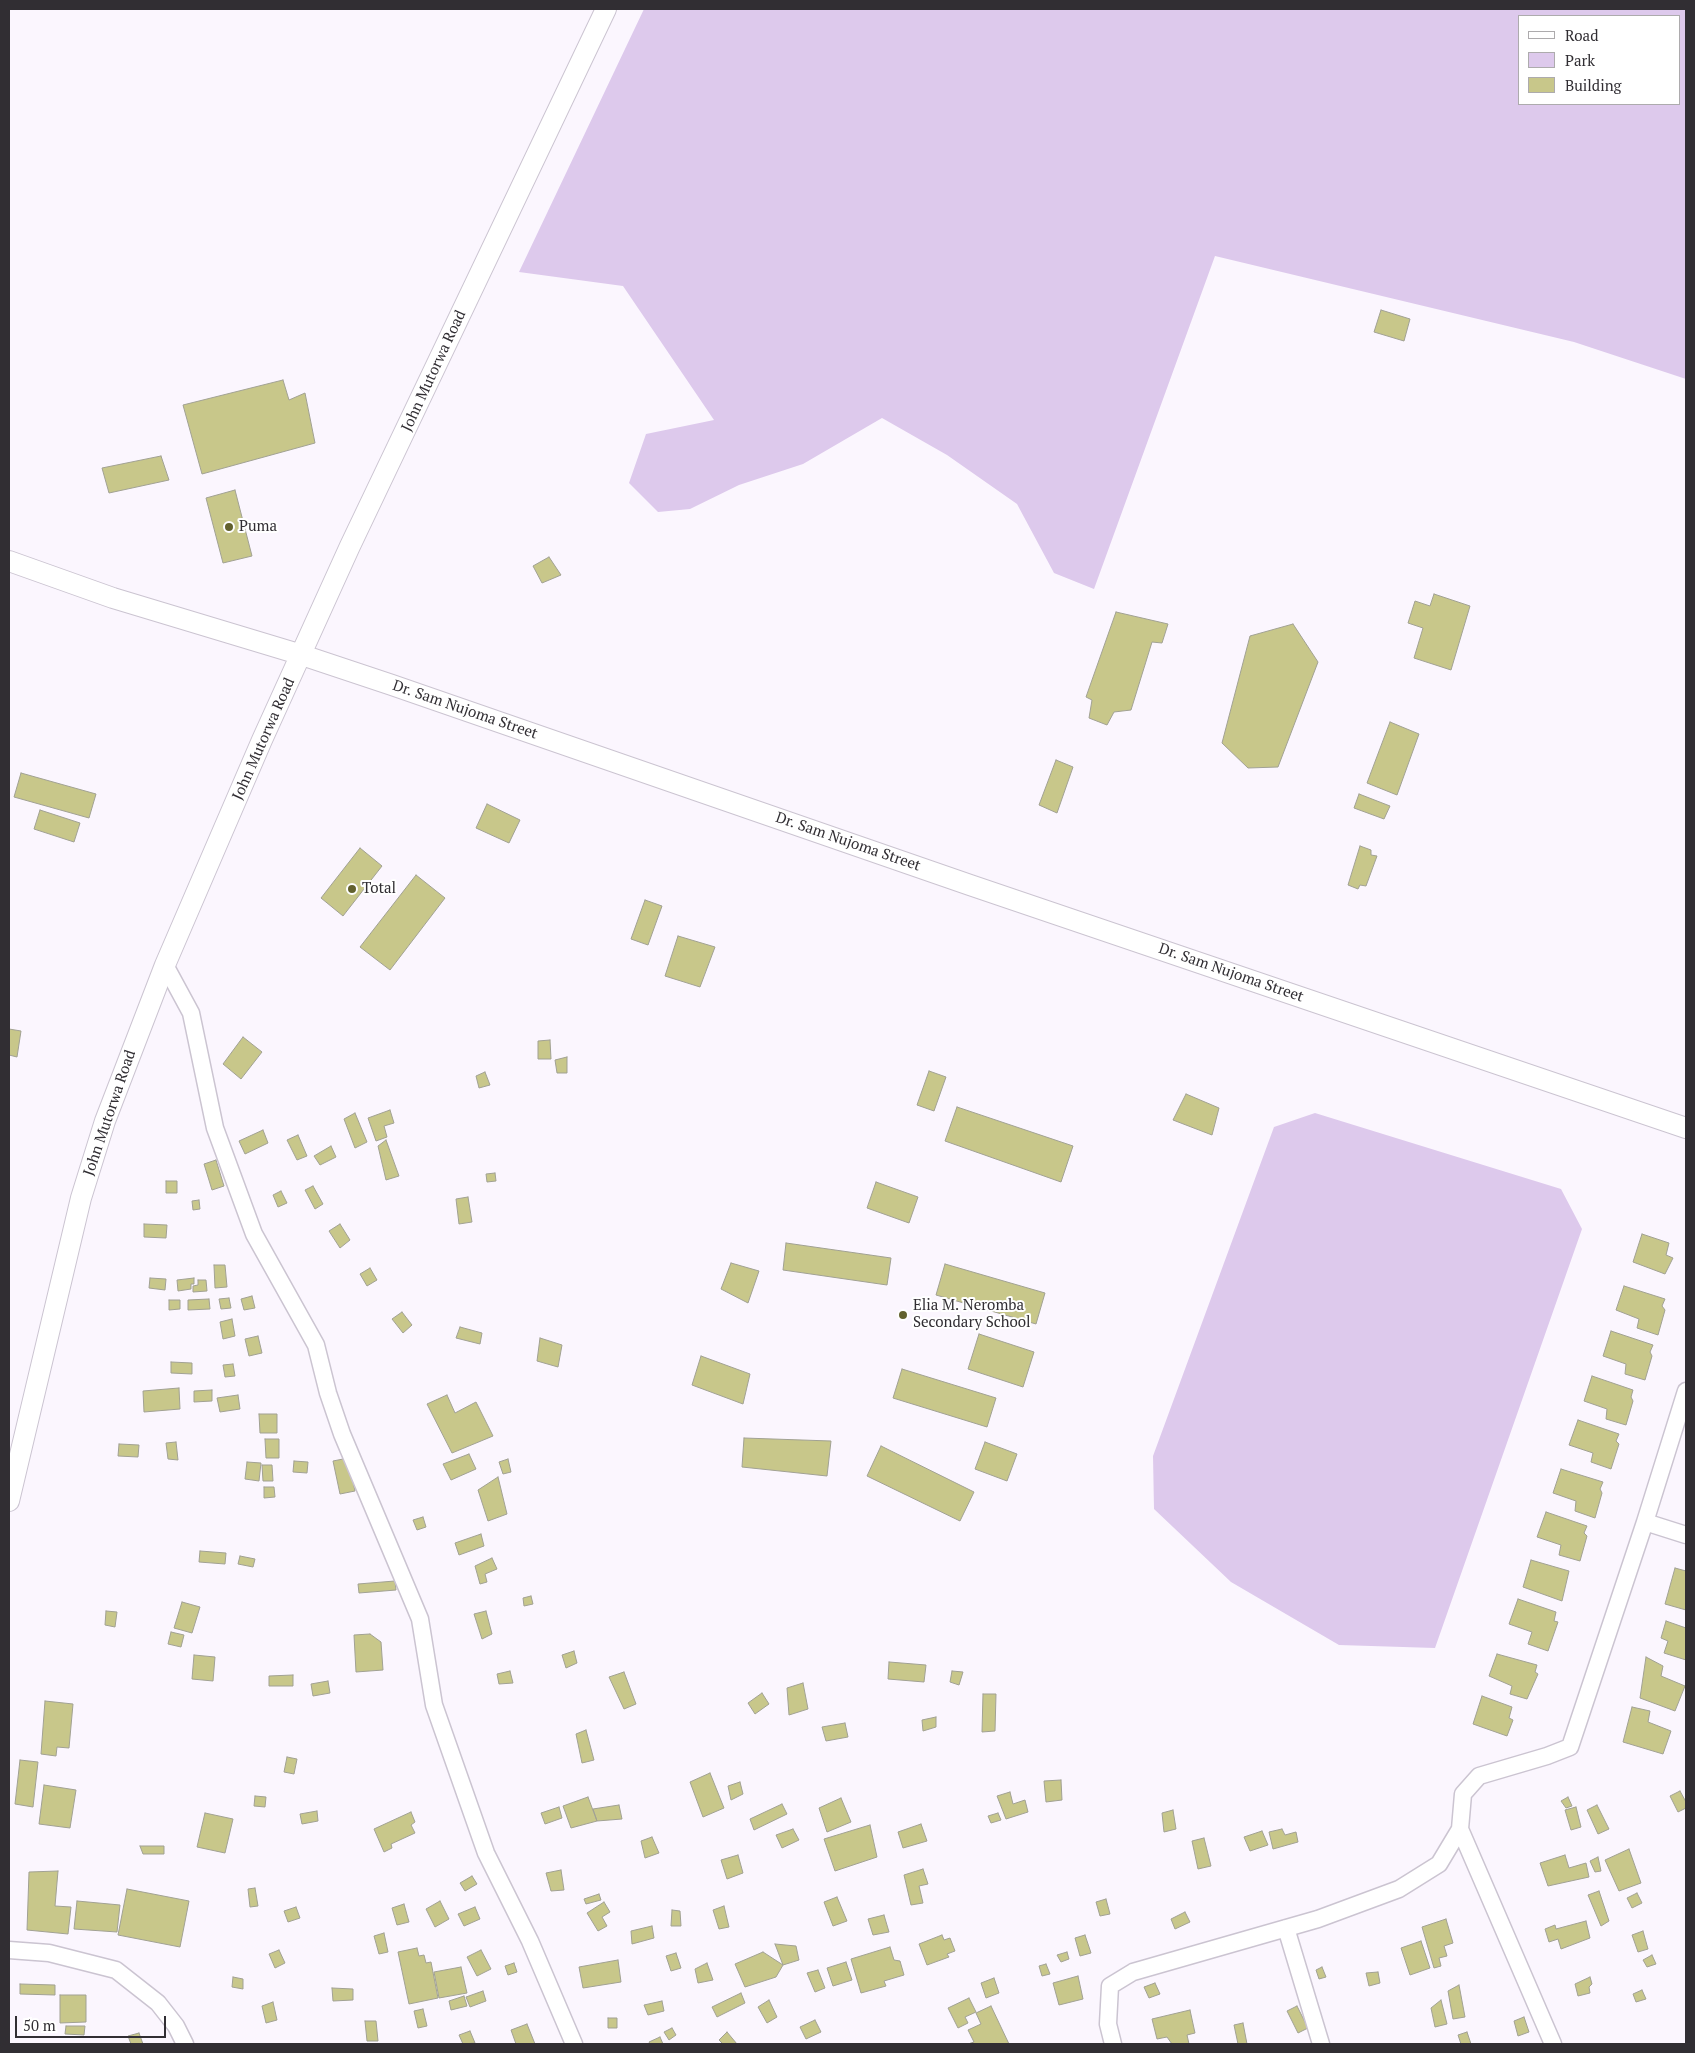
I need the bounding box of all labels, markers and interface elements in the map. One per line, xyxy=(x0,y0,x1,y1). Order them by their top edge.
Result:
legend xyxy=(1518,15,1680,105)
text: Road xyxy=(1565,25,1598,45)
text: Park xyxy=(1565,50,1595,70)
text: Building xyxy=(1565,75,1622,95)
street label: John Mutorwa Road xyxy=(398,307,470,435)
place label: Puma xyxy=(239,518,277,536)
marker: Puma xyxy=(223,521,235,533)
street label: John Mutorwa Road xyxy=(229,675,299,803)
street label: Dr. Sam Nujoma Street xyxy=(390,677,540,743)
street label: Dr. Sam Nujoma Street xyxy=(773,809,923,875)
place label: Total xyxy=(362,880,396,898)
marker: Total xyxy=(346,883,358,895)
street label: Dr. Sam Nujoma Street xyxy=(1156,940,1306,1006)
street label: John Mutorwa Road xyxy=(80,1048,140,1178)
place label: Elia M. Neromba Secondary School xyxy=(913,1297,1031,1332)
marker: Elia M. Neromba Secondary School xyxy=(897,1309,909,1321)
scale bar xyxy=(18,2006,169,2038)
text: 50 m xyxy=(23,2015,56,2035)

